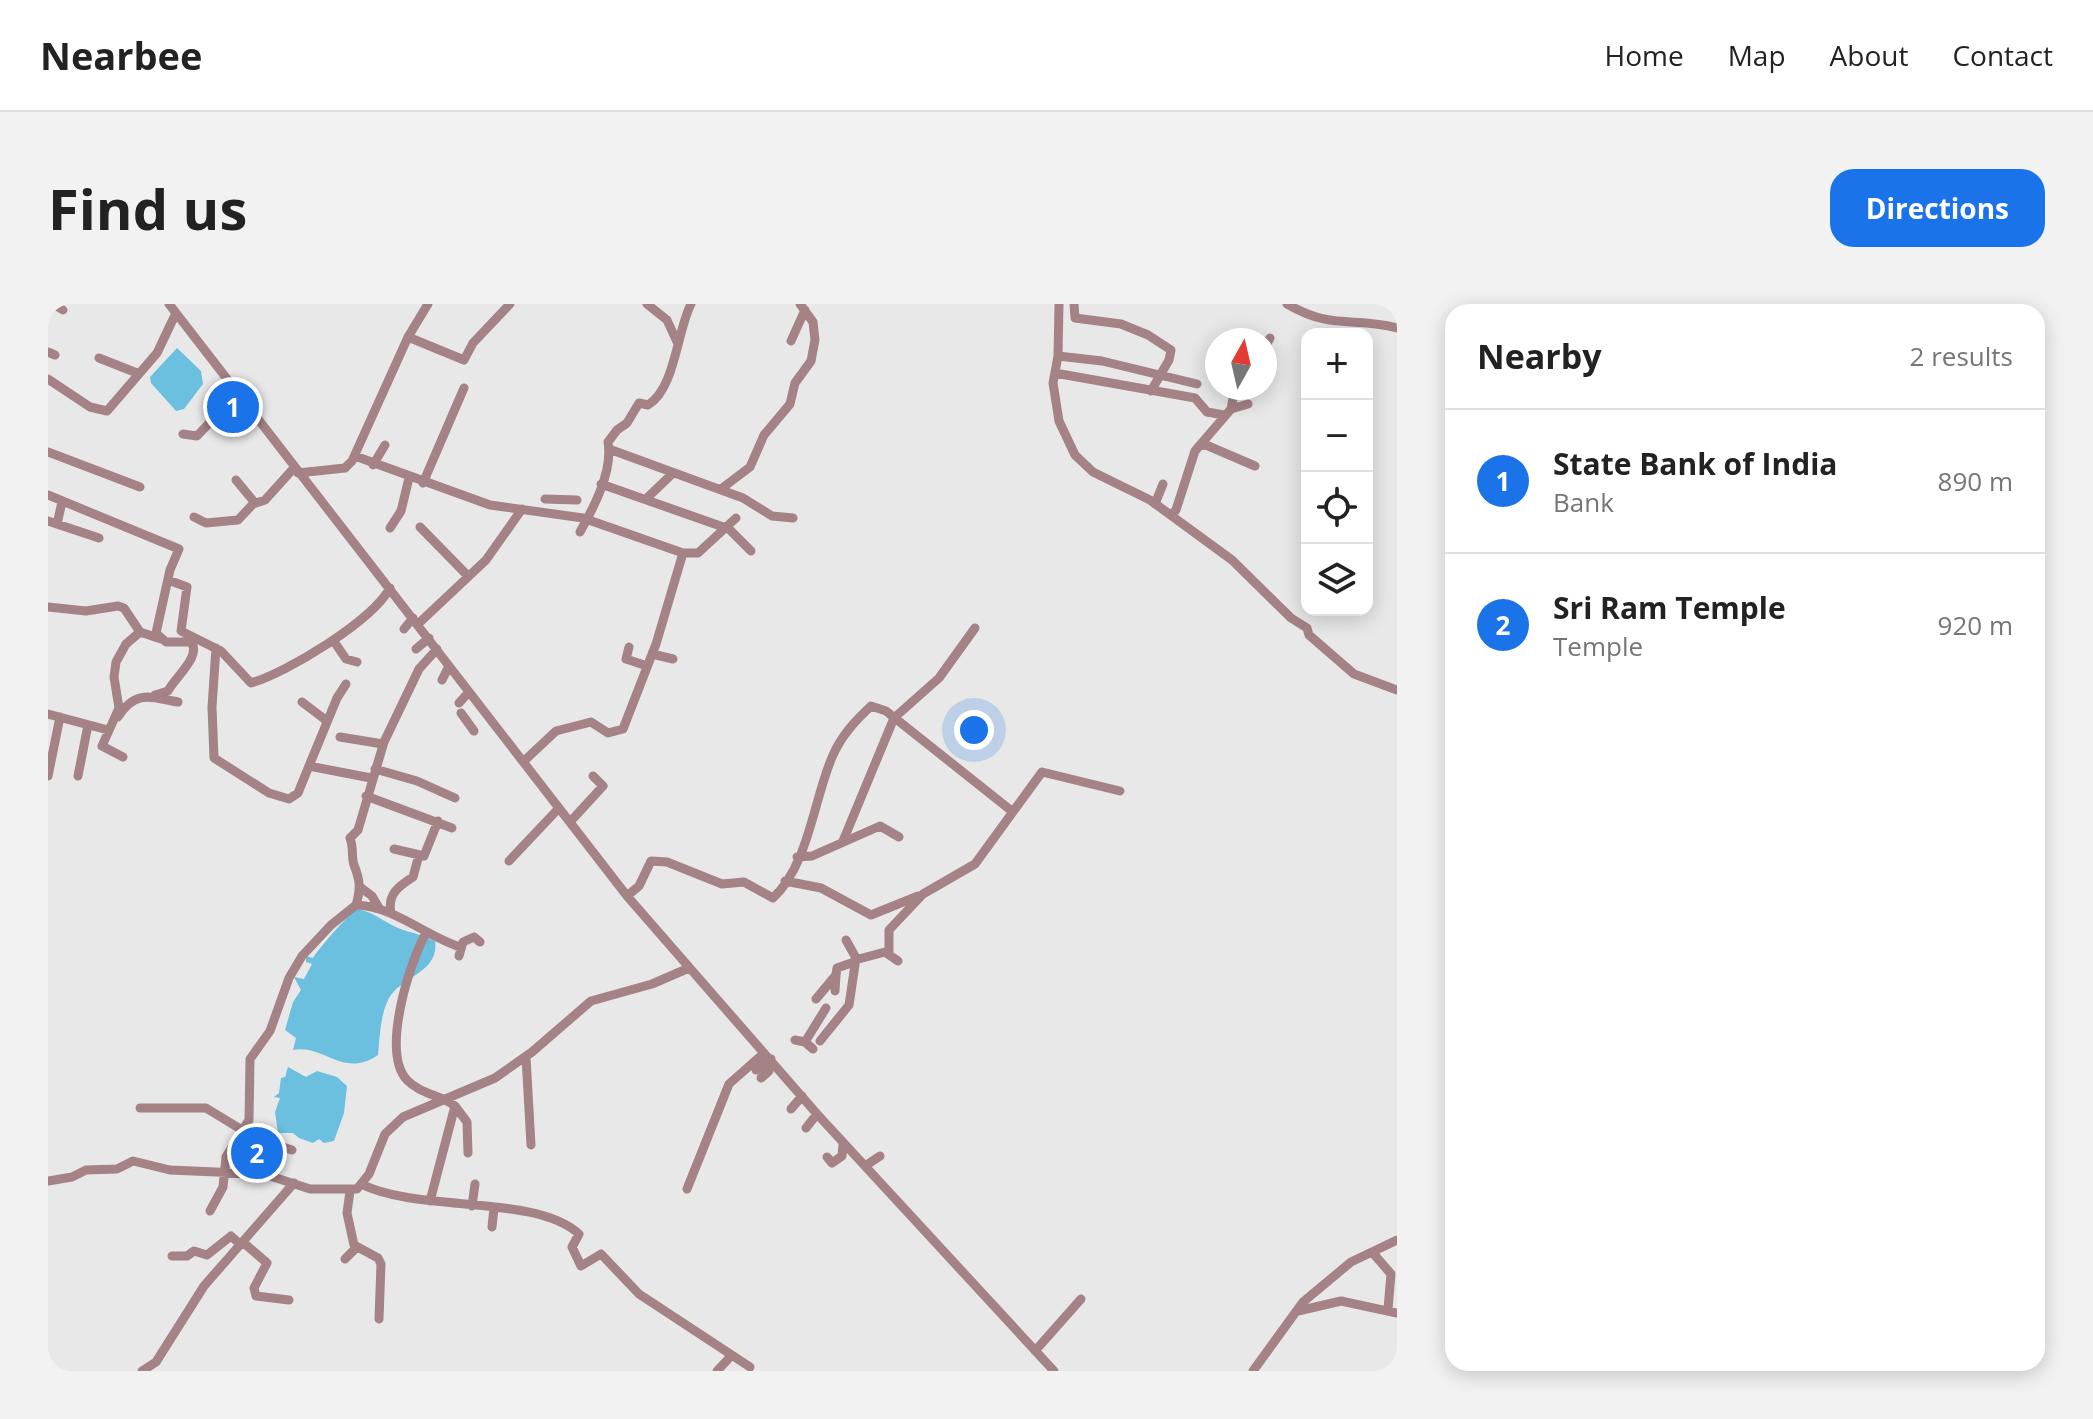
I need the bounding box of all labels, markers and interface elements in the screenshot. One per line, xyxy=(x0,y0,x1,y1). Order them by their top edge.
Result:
text: Nearbee xyxy=(40,29,203,81)
text: Home xyxy=(1605,36,1684,74)
text: Map xyxy=(1728,36,1786,74)
text: About xyxy=(1830,36,1908,74)
text: Contact xyxy=(1952,36,2053,74)
button: Directions xyxy=(1830,169,2045,247)
text: Find us xyxy=(48,170,247,246)
north arrow xyxy=(1205,328,1277,400)
map controls xyxy=(1301,328,1373,616)
button: + xyxy=(1301,328,1373,400)
text: Nearby xyxy=(1477,333,1602,379)
text: 2 results xyxy=(1910,338,2013,374)
pin: 1 xyxy=(207,377,259,437)
button: − xyxy=(1301,400,1373,472)
text: State Bank of India xyxy=(1553,443,1838,484)
text: 1 xyxy=(1496,463,1510,499)
text: 890 m xyxy=(1938,463,2013,499)
button: locate xyxy=(1301,472,1373,544)
text: Bank xyxy=(1553,484,1614,520)
button: layers xyxy=(1301,544,1373,616)
text: Sri Ram Temple xyxy=(1553,587,1786,628)
text: 2 xyxy=(1496,607,1510,643)
text: 920 m xyxy=(1938,607,2013,643)
text: Temple xyxy=(1553,628,1643,664)
your location xyxy=(954,710,994,750)
pin: 2 xyxy=(231,1123,283,1183)

